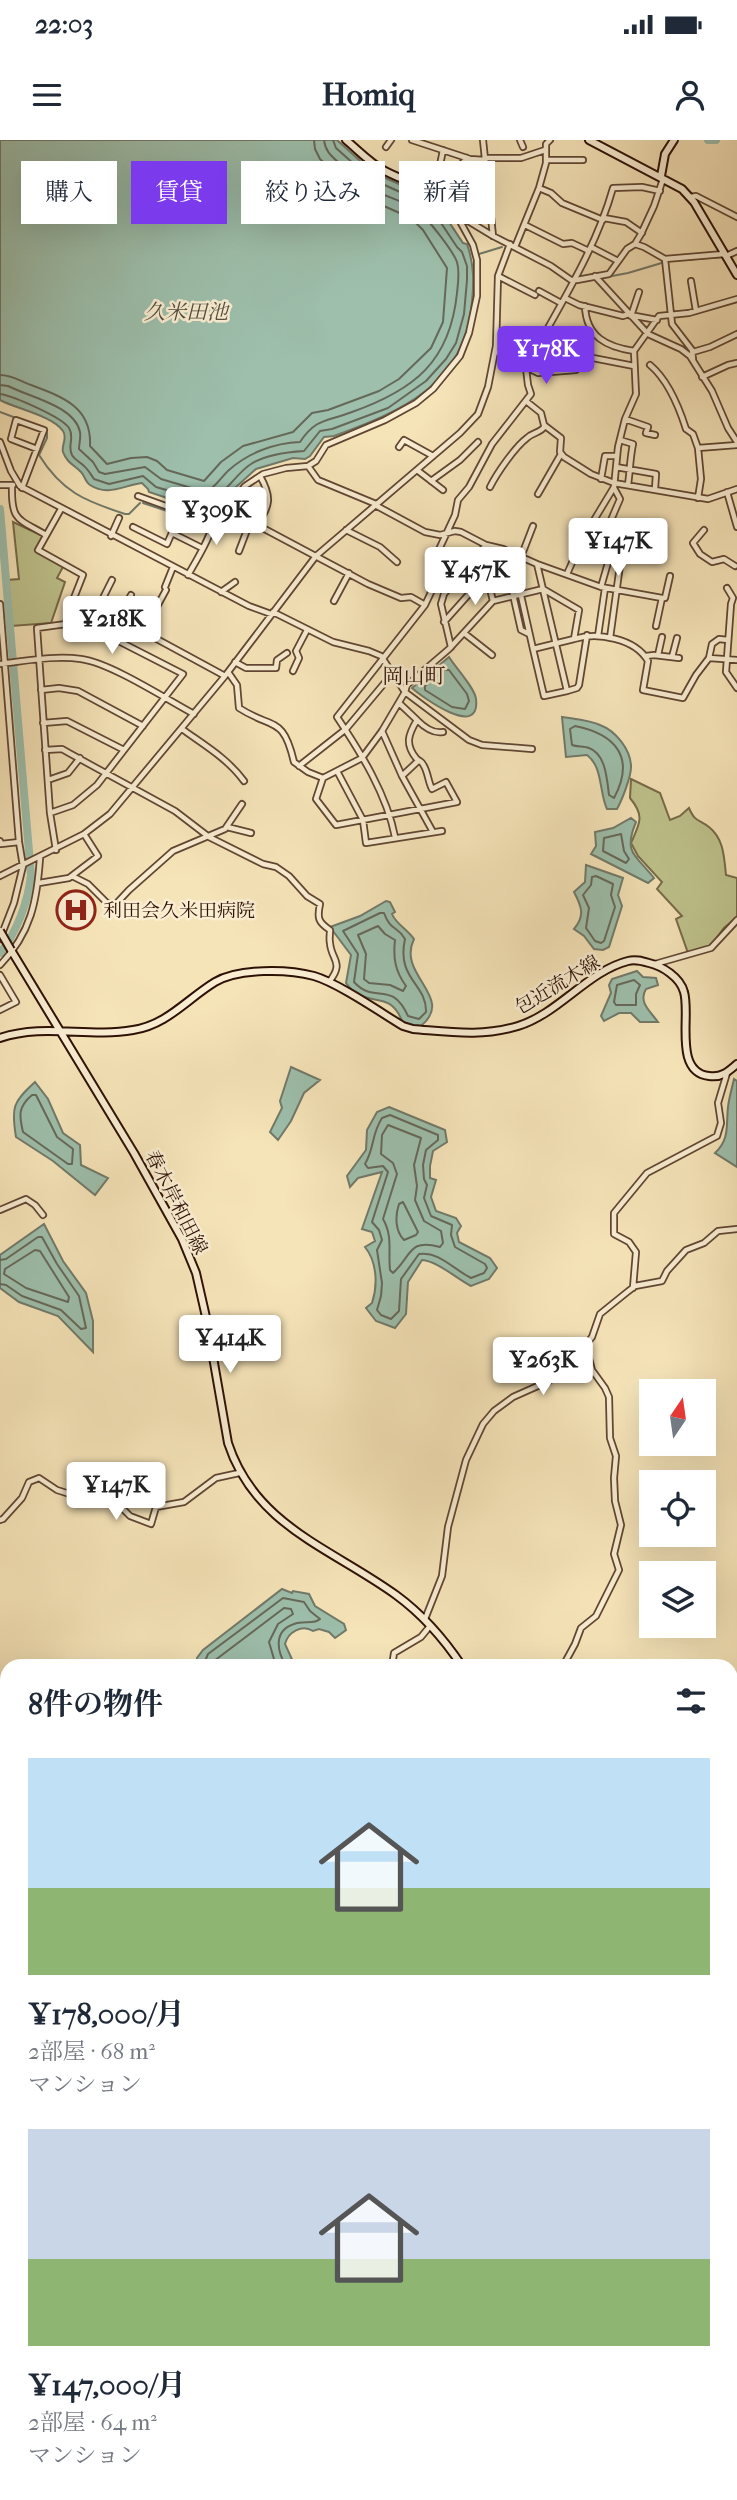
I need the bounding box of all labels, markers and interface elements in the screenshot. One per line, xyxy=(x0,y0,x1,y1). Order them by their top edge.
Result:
text: 22:03 xyxy=(35,9,93,40)
icon: menu xyxy=(28,76,66,114)
text: Homiq xyxy=(322,76,415,113)
icon: person xyxy=(671,76,709,114)
chip: 購入 xyxy=(21,161,117,224)
chip: 賃貸 xyxy=(131,161,227,224)
chip: 絞り込み xyxy=(241,161,385,224)
chip: 新着 xyxy=(399,161,495,224)
water label: 久米田池 xyxy=(144,300,230,324)
pin: ¥178K xyxy=(497,327,595,386)
text: ¥178K xyxy=(513,335,579,362)
pin: ¥309K xyxy=(167,488,265,547)
text: ¥309K xyxy=(182,496,250,523)
pin: ¥147K xyxy=(569,518,667,578)
text: ¥147K xyxy=(585,527,651,554)
pin: ¥457K xyxy=(426,547,524,607)
text: ¥457K xyxy=(441,556,509,583)
pin: ¥218K xyxy=(63,596,161,656)
text: ¥218K xyxy=(79,605,145,632)
district label: 岡山町 xyxy=(383,664,446,688)
hospital icon: 利田会久米田病院 xyxy=(55,889,97,931)
place label: 利田会久米田病院 xyxy=(103,900,255,922)
street label: 包近流木線 xyxy=(511,951,604,1019)
street label: 春木岸和田線 xyxy=(140,1147,212,1258)
pin: ¥414K xyxy=(181,1316,279,1375)
text: ¥414K xyxy=(195,1324,265,1351)
pin: ¥263K xyxy=(494,1338,592,1397)
text: ¥263K xyxy=(509,1346,577,1373)
north arrow xyxy=(639,1379,716,1456)
map controls xyxy=(639,1379,716,1638)
pin: ¥147K xyxy=(67,1462,165,1522)
button: locate xyxy=(639,1470,716,1547)
text: ¥147K xyxy=(83,1471,149,1498)
button: layers xyxy=(639,1561,716,1638)
icon: filters xyxy=(672,1682,710,1720)
text: 8件の物件 xyxy=(28,1687,163,1722)
icon: home xyxy=(306,1804,432,1930)
text: ¥178,000/月 xyxy=(28,1997,185,2032)
text: 2部屋 · 68 m² xyxy=(28,2038,155,2065)
text: マンション xyxy=(28,2071,142,2098)
icon: home xyxy=(306,2175,432,2301)
text: ¥147,000/月 xyxy=(28,2368,186,2403)
text: 2部屋 · 64 m² xyxy=(28,2409,157,2436)
text: マンション xyxy=(28,2442,142,2469)

